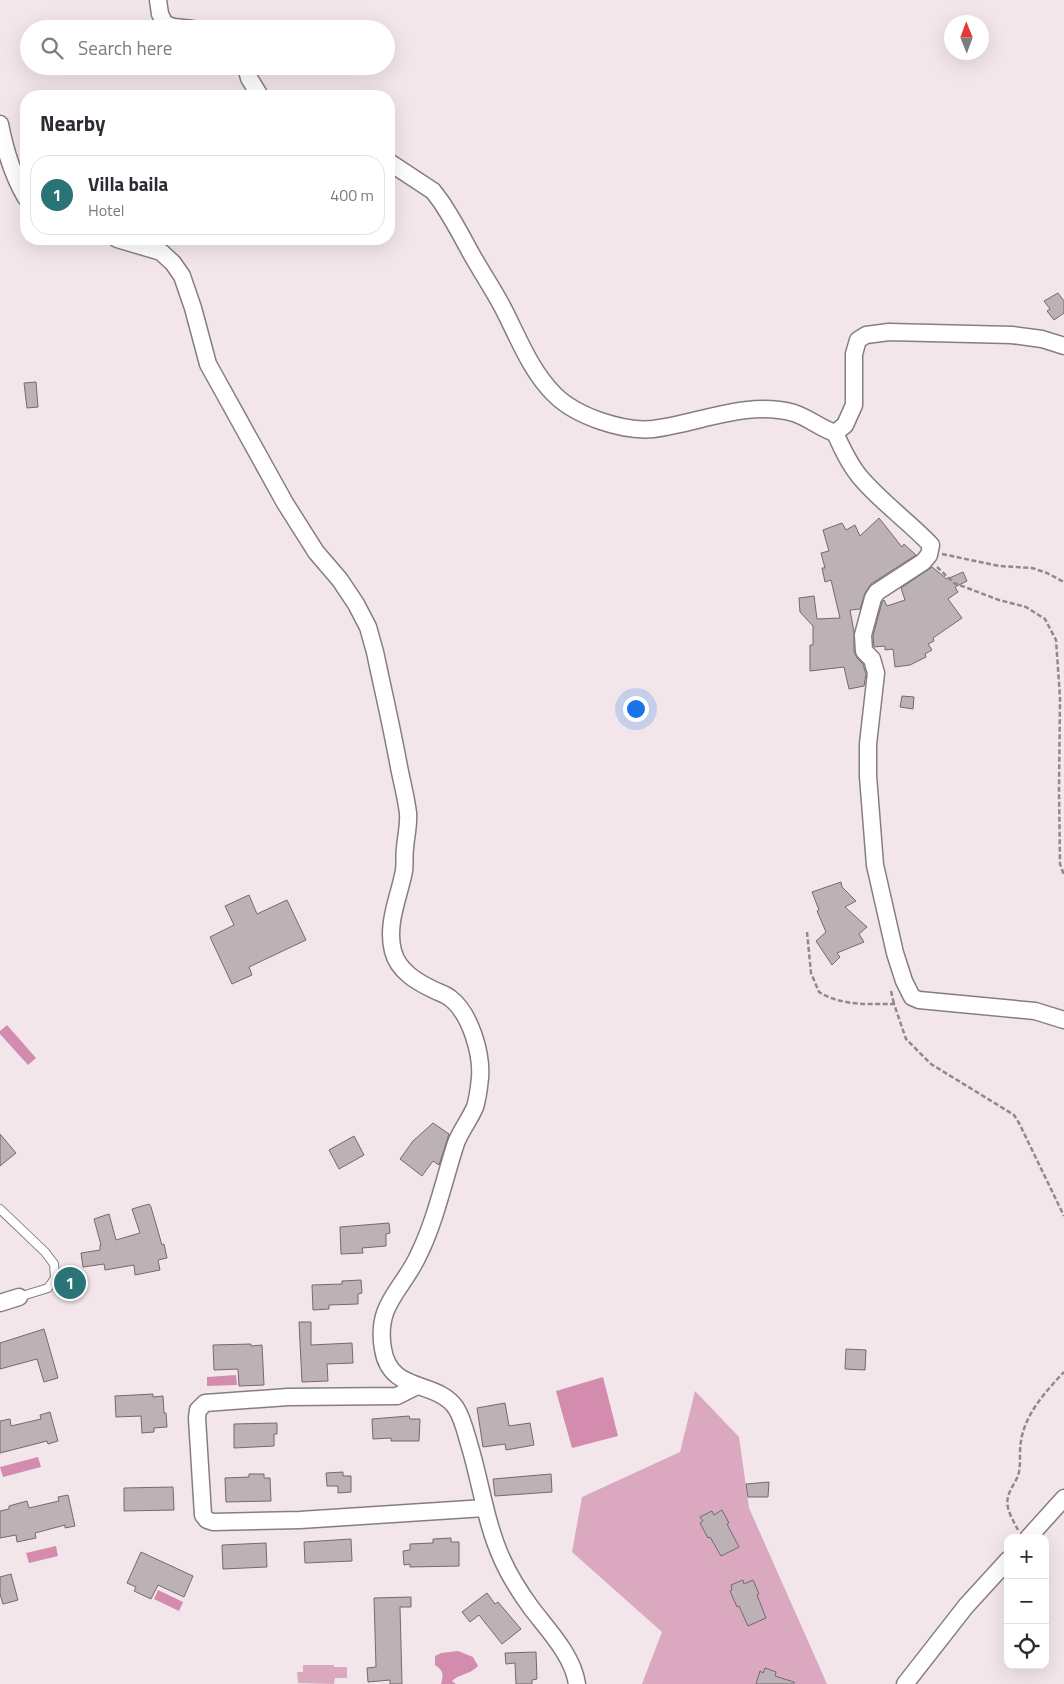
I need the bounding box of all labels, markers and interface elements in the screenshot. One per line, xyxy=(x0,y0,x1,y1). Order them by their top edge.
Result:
north arrow xyxy=(944,15,989,60)
search box xyxy=(20,20,395,75)
text: Search here xyxy=(78,33,172,62)
icon: search xyxy=(38,34,66,62)
text: Nearby xyxy=(40,107,105,139)
text: Villa baila xyxy=(88,169,168,198)
text: 1 xyxy=(53,183,61,207)
text: 400 m xyxy=(330,183,374,207)
text: Hotel xyxy=(88,198,125,222)
your location xyxy=(623,696,649,722)
pin: 1 xyxy=(54,1264,86,1302)
map controls xyxy=(1004,1534,1049,1669)
button: + xyxy=(1004,1534,1049,1579)
button: − xyxy=(1004,1579,1049,1624)
button: locate xyxy=(1004,1624,1049,1669)

